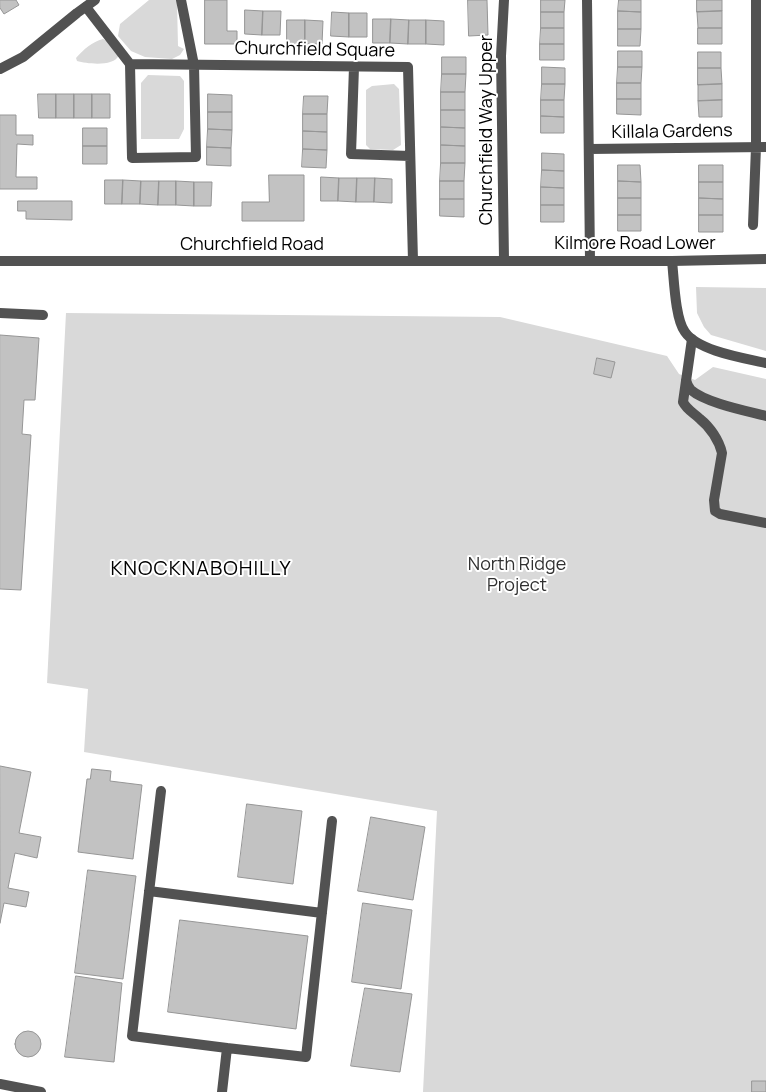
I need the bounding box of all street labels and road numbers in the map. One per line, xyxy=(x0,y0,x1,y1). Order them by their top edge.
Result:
street label: Churchfield Way Upper xyxy=(476,35,498,225)
street label: Churchfield Square xyxy=(235,38,395,62)
street label: Killala Gardens xyxy=(611,120,733,144)
street label: Kilmore Road Lower xyxy=(554,233,716,255)
street label: Churchfield Road xyxy=(180,234,324,256)

